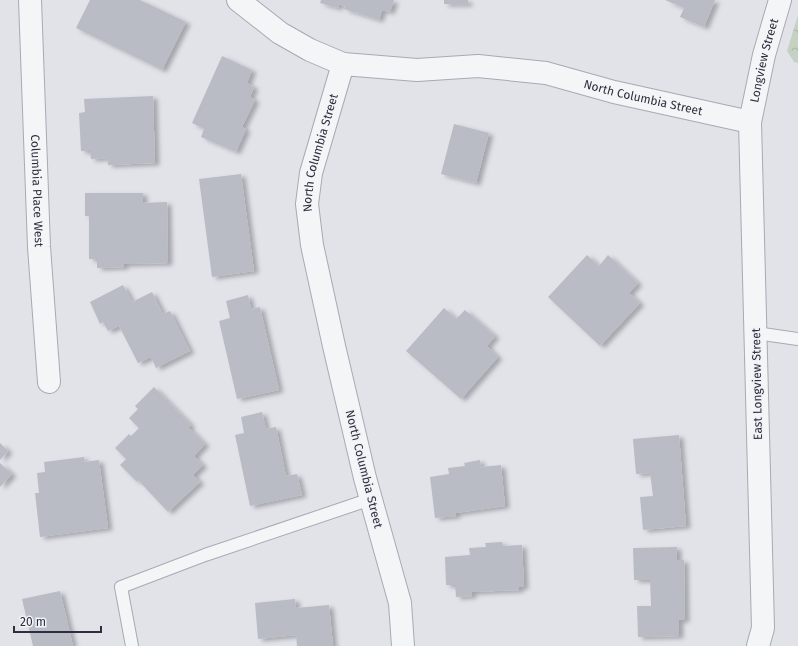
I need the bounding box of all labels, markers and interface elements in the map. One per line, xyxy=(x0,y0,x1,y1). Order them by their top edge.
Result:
street label: Longview Street xyxy=(747,16,781,104)
street label: North Columbia Street xyxy=(582,77,704,118)
street label: North Columbia Street xyxy=(300,91,341,213)
street label: Columbia Place West xyxy=(28,134,46,248)
street label: East Longview Street xyxy=(749,327,765,440)
street label: North Columbia Street xyxy=(343,408,386,530)
scale bar xyxy=(14,608,101,634)
text: 20 m xyxy=(20,615,46,629)

